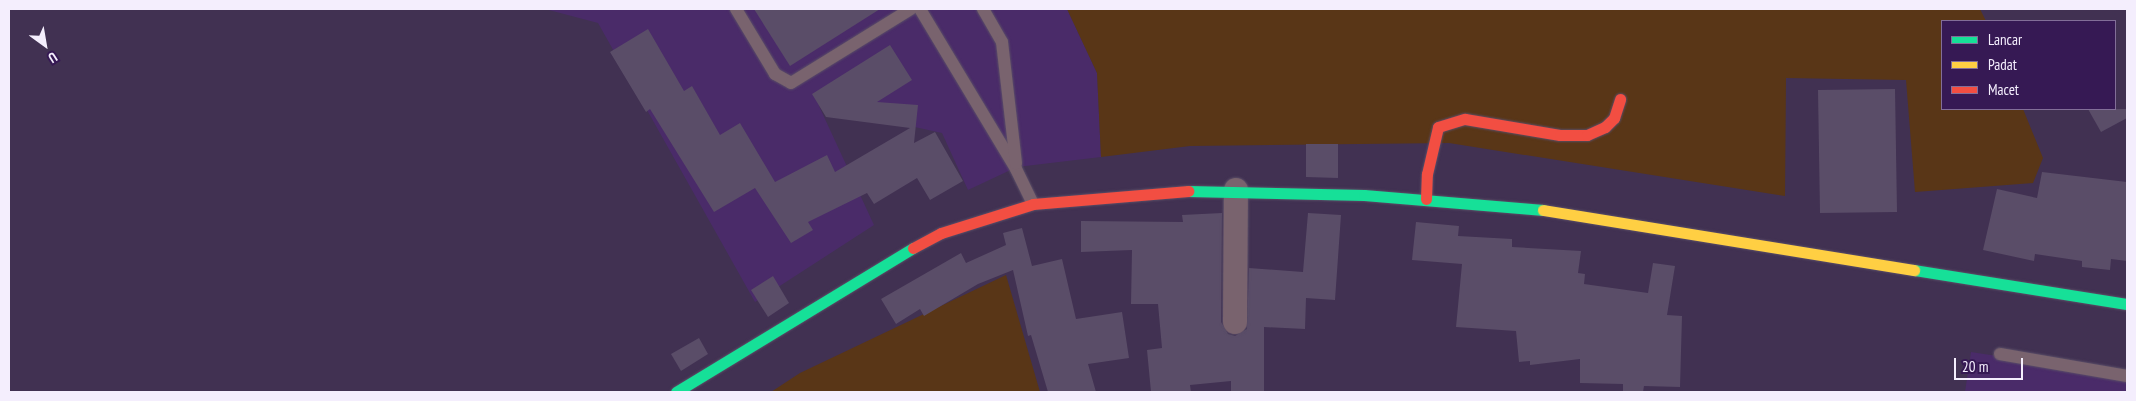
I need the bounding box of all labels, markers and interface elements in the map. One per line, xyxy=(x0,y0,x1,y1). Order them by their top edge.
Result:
north arrow xyxy=(20,20,70,70)
legend xyxy=(1941,20,2116,110)
text: Lancar xyxy=(1988,30,2022,49)
text: U xyxy=(45,48,61,67)
text: Padat xyxy=(1988,55,2017,74)
text: Macet xyxy=(1988,80,2019,99)
scale bar xyxy=(1956,348,2025,380)
text: 20 m xyxy=(1962,357,1988,376)

